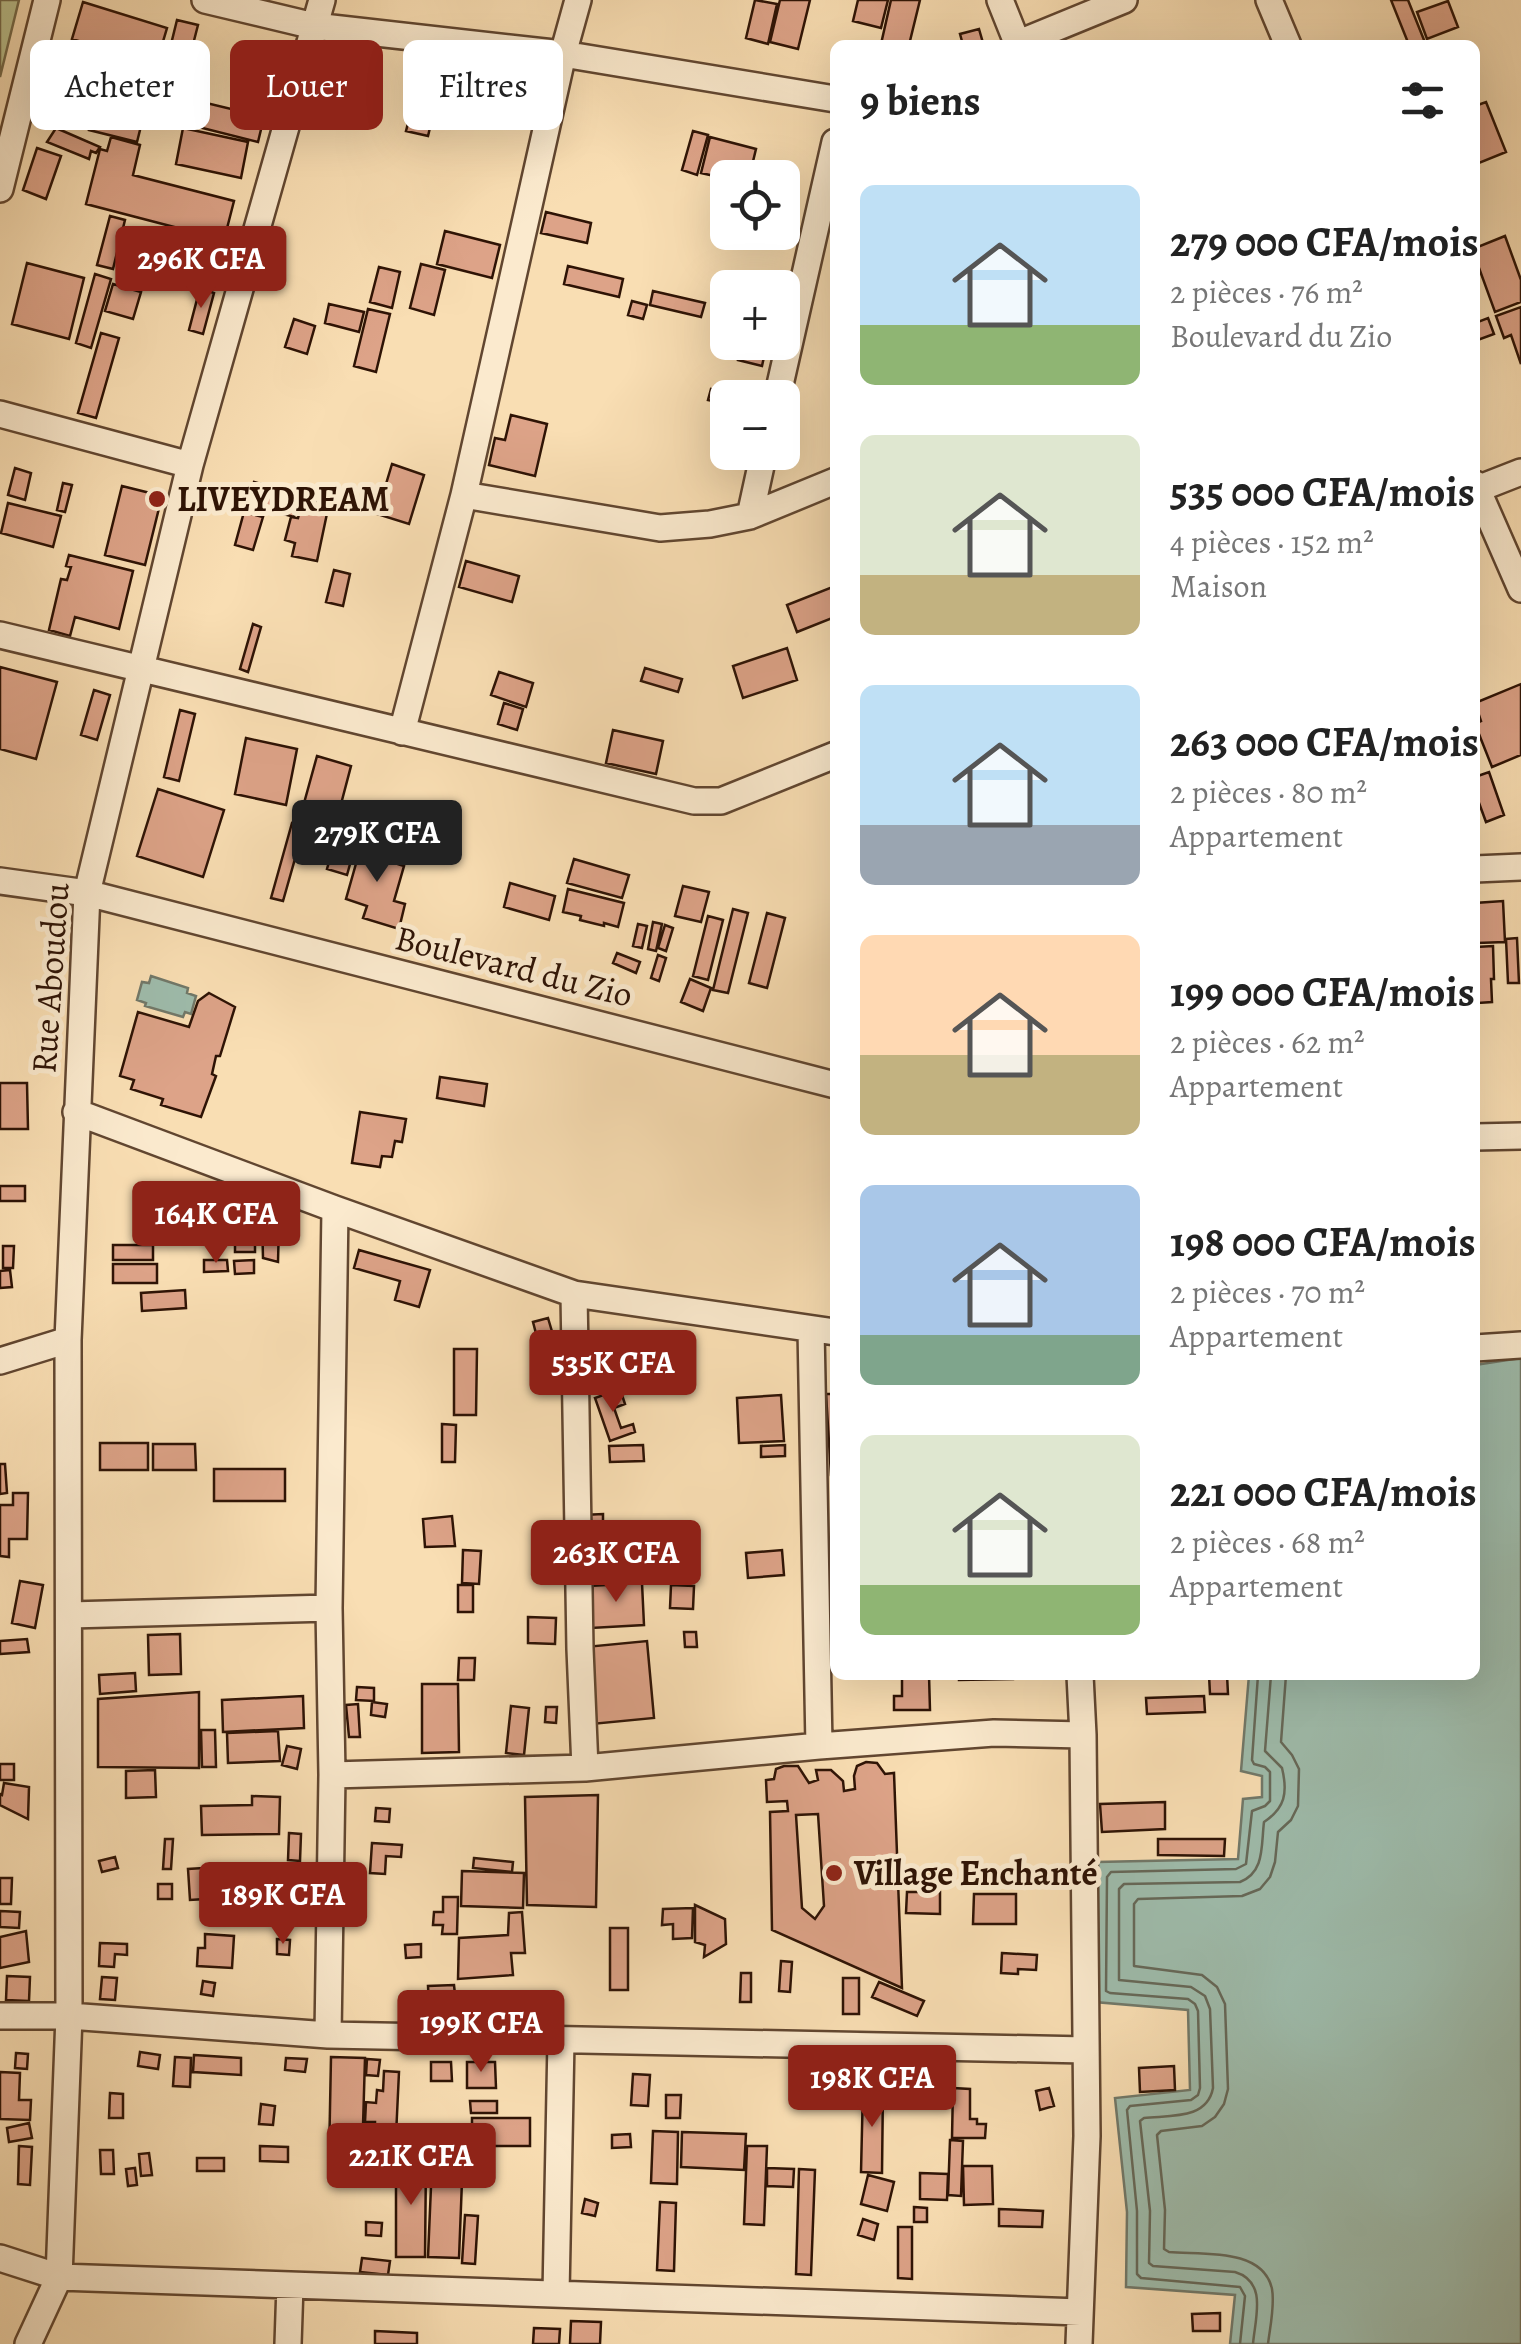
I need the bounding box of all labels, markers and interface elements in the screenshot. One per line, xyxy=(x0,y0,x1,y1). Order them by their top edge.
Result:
chip: Acheter xyxy=(30,40,210,130)
chip: Louer xyxy=(230,40,383,130)
chip: Filtres xyxy=(403,40,563,130)
text: 9 biens xyxy=(860,72,981,129)
icon: filters xyxy=(1395,73,1450,128)
map controls xyxy=(710,160,800,470)
button: locate xyxy=(710,160,800,250)
text: 279 000 CFA/mois xyxy=(1170,213,1479,270)
icon: home xyxy=(940,225,1060,345)
pin: 296K CFA xyxy=(98,226,304,311)
text: 296K CFA xyxy=(137,236,265,280)
button: + xyxy=(710,270,800,360)
text: 2 pièces · 76 m² xyxy=(1170,270,1363,314)
text: Boulevard du Zio xyxy=(1170,314,1392,358)
button: − xyxy=(710,380,800,470)
text: 535 000 CFA/mois xyxy=(1170,463,1475,520)
place label: LIVEYDREAM xyxy=(177,475,389,523)
icon: home xyxy=(940,475,1060,595)
marker: LIVEYDREAM xyxy=(146,488,168,510)
text: 4 pièces · 152 m² xyxy=(1170,520,1374,564)
text: Maison xyxy=(1170,564,1267,608)
text: 263 000 CFA/mois xyxy=(1170,713,1479,770)
icon: home xyxy=(940,725,1060,845)
text: 2 pièces · 80 m² xyxy=(1170,770,1367,814)
pin: 279K CFA xyxy=(274,800,480,885)
text: 279K CFA xyxy=(314,810,440,854)
text: Appartement xyxy=(1170,814,1343,858)
street label: Rue Aboudou xyxy=(19,881,81,1075)
street label: Boulevard du Zio xyxy=(390,913,638,1019)
text: 199 000 CFA/mois xyxy=(1170,963,1475,1020)
icon: home xyxy=(940,975,1060,1095)
text: 2 pièces · 62 m² xyxy=(1170,1020,1365,1064)
text: Appartement xyxy=(1170,1064,1343,1108)
pin: 164K CFA xyxy=(113,1181,319,1266)
text: 164K CFA xyxy=(154,1191,278,1235)
text: 198 000 CFA/mois xyxy=(1170,1213,1476,1270)
icon: home xyxy=(940,1225,1060,1345)
text: 2 pièces · 70 m² xyxy=(1170,1270,1365,1314)
text: Appartement xyxy=(1170,1314,1343,1358)
pin: 535K CFA xyxy=(510,1330,716,1415)
text: 535K CFA xyxy=(551,1340,675,1384)
text: 221 000 CFA/mois xyxy=(1170,1463,1477,1520)
icon: home xyxy=(940,1475,1060,1595)
pin: 263K CFA xyxy=(513,1520,719,1605)
text: 2 pièces · 68 m² xyxy=(1170,1520,1365,1564)
text: 263K CFA xyxy=(553,1530,679,1574)
text: Appartement xyxy=(1170,1564,1343,1608)
place label: Village Enchanté xyxy=(853,1849,1098,1897)
pin: 189K CFA xyxy=(180,1862,386,1947)
marker: Village Enchanté xyxy=(823,1862,845,1884)
text: 189K CFA xyxy=(221,1872,345,1916)
pin: 199K CFA xyxy=(378,1990,584,2075)
text: 199K CFA xyxy=(419,2000,543,2044)
pin: 198K CFA xyxy=(769,2045,975,2130)
text: 198K CFA xyxy=(810,2055,934,2099)
pin: 221K CFA xyxy=(308,2123,514,2208)
text: 221K CFA xyxy=(349,2133,473,2177)

